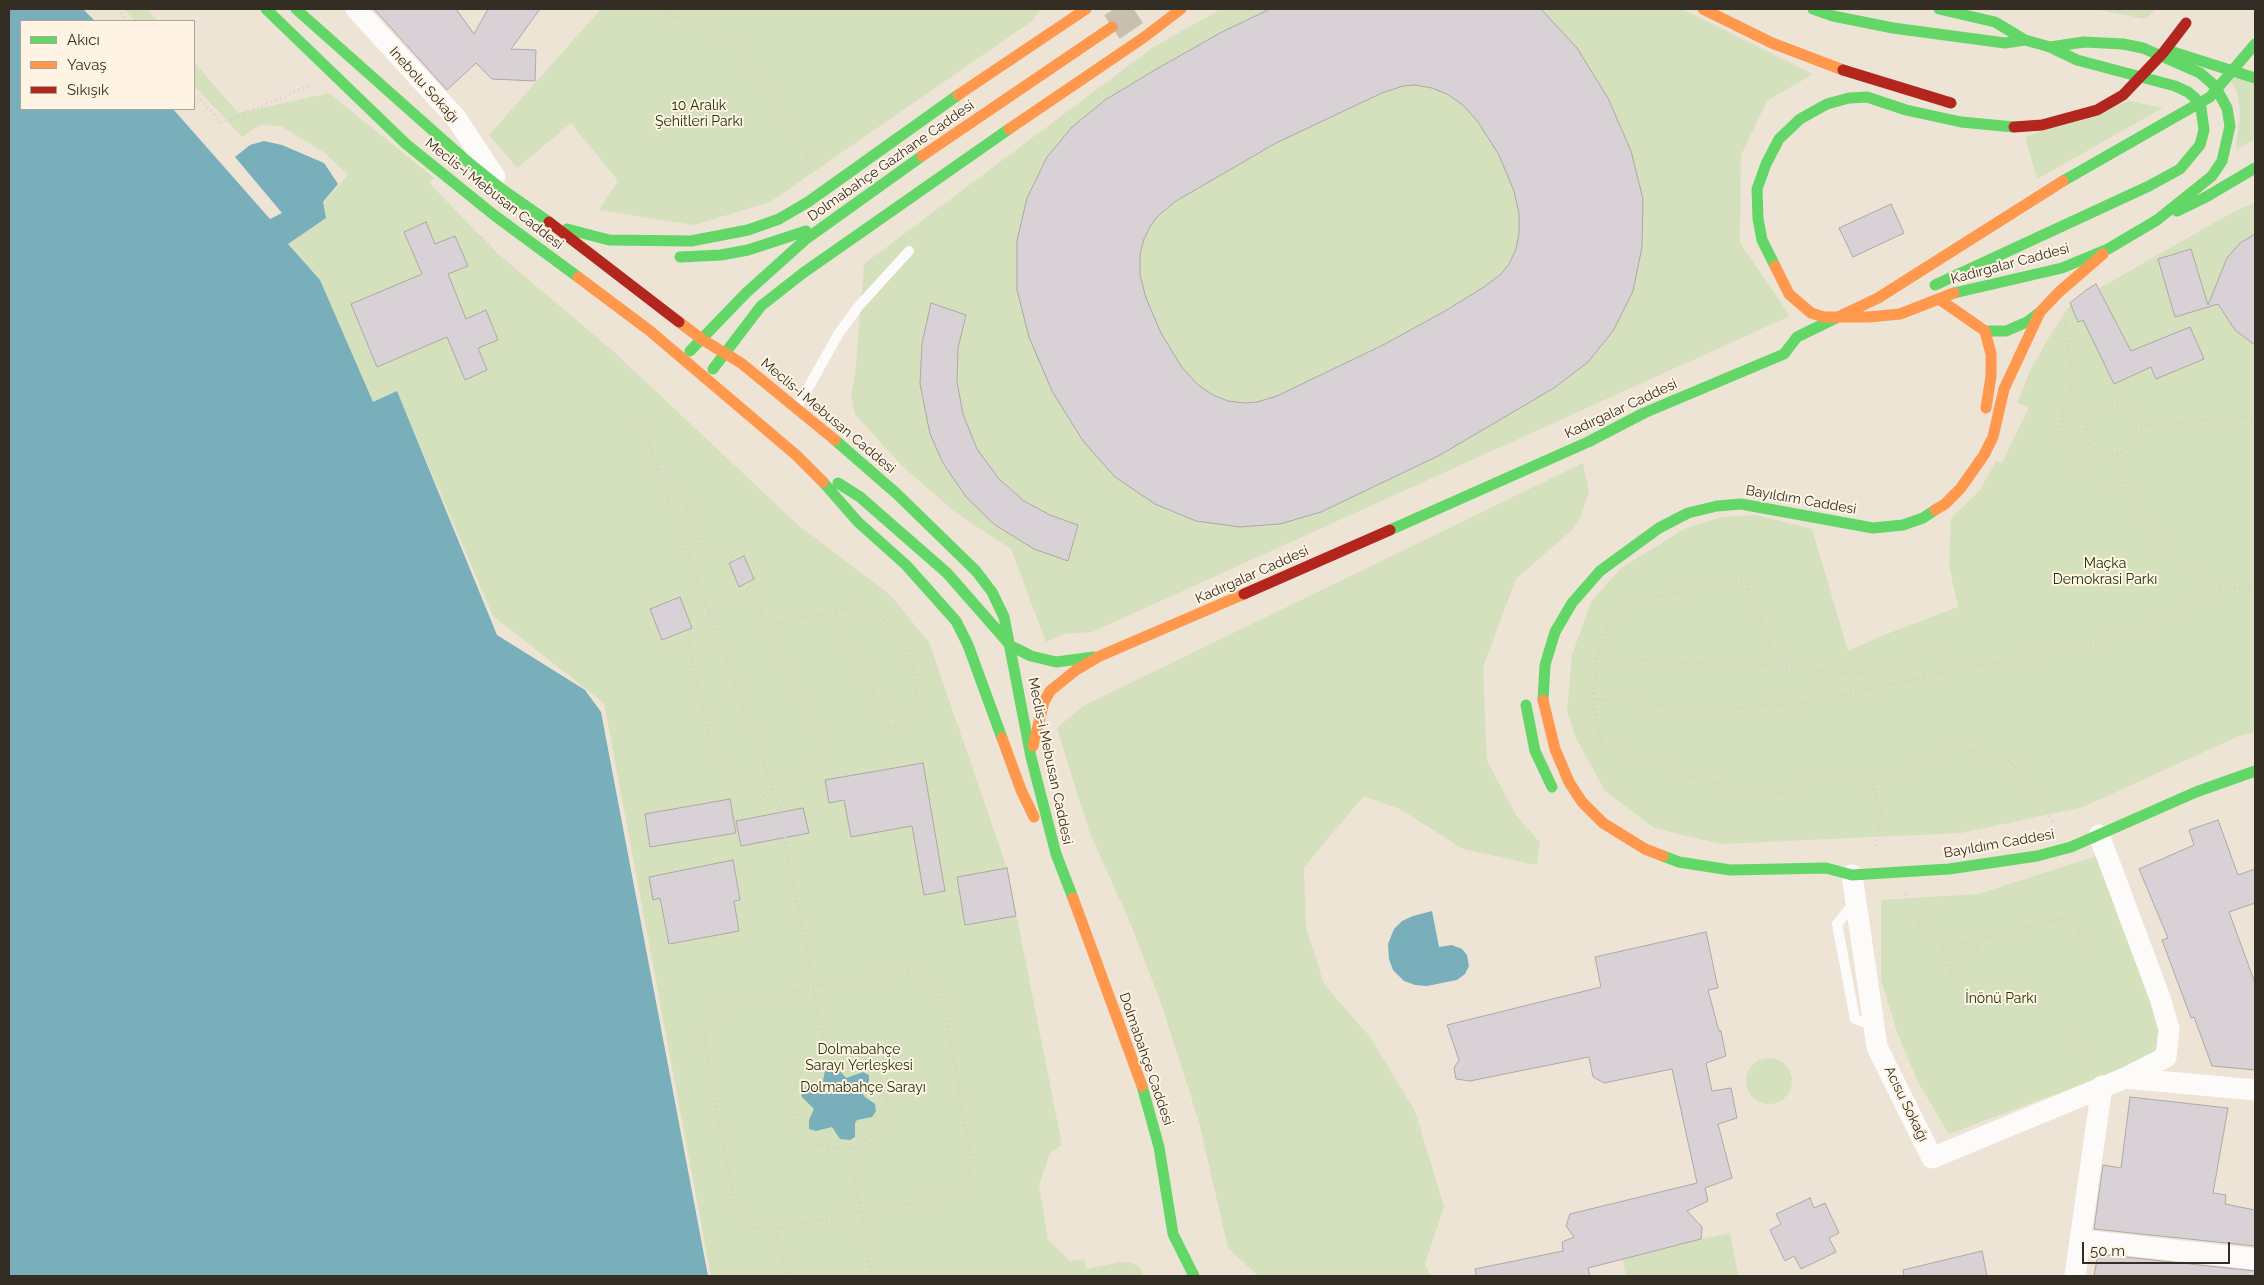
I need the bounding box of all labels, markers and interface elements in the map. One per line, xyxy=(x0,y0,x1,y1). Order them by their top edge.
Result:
legend xyxy=(20,20,195,110)
text: Akıcı xyxy=(67,31,100,49)
street label: Inebolu Sokağı xyxy=(386,44,462,126)
text: Yavaş xyxy=(67,56,107,74)
text: Sıkışık xyxy=(67,81,109,99)
street label: Dolmabahçe Gazhane Caddesi xyxy=(804,97,978,225)
park label: 10 Aralık Şehitleri Parkı xyxy=(655,98,743,130)
street label: Meclis-i Mebusan Caddesi xyxy=(422,135,566,253)
street label: Kadırgalar Caddesi xyxy=(1949,240,2071,288)
street label: Meclis-i Mebusan Caddesi xyxy=(757,355,899,477)
street label: Kadırgalar Caddesi xyxy=(1562,376,1680,442)
street label: Bayıldım Caddesi xyxy=(1744,482,1858,518)
street label: Kadırgalar Caddesi xyxy=(1193,543,1311,607)
park label: Maçka Demokrasi Parkı xyxy=(2053,556,2157,588)
street label: Meclis-i Mebusan Caddesi xyxy=(1024,676,1076,846)
street label: Bayıldım Caddesi xyxy=(1942,826,2056,862)
street label: Dolmabahçe Caddesi xyxy=(1115,990,1177,1128)
park label: İnönü Parkı xyxy=(1965,991,2037,1007)
park label: Dolmabahçe Sarayı Yerleşkesi xyxy=(805,1042,913,1074)
street label: Acısu Sokağı xyxy=(1880,1063,1932,1145)
park label: Dolmabahçe Sarayı xyxy=(800,1080,926,1096)
scale bar xyxy=(2084,1232,2232,1264)
text: 50 m xyxy=(2090,1242,2125,1260)

